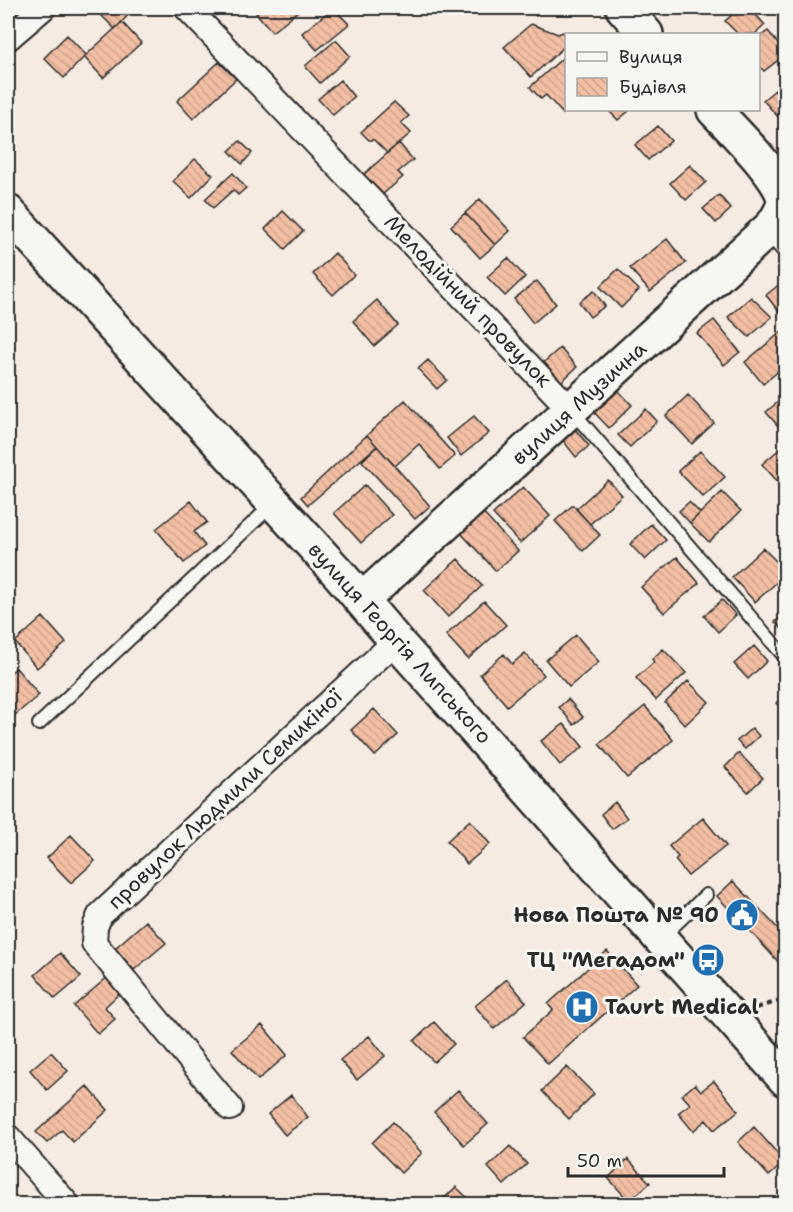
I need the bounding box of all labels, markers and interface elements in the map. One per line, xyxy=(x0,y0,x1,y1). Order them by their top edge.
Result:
legend xyxy=(565,33,760,111)
text: Вулиця xyxy=(619,45,683,69)
text: Будівля xyxy=(619,75,687,99)
street label: Мелодійний провулок xyxy=(378,209,558,393)
street label: вулиця Музична xyxy=(506,335,652,471)
street label: вулиця Георгія Липського xyxy=(302,536,498,750)
street label: провулок Людмили Семикіної xyxy=(102,682,349,915)
public building icon: Нова Пошта № 90 xyxy=(724,897,760,933)
place label: Нова Пошта № 90 xyxy=(514,901,719,929)
bus stop icon: ТЦ "Мегадом" xyxy=(690,942,726,978)
place label: ТЦ "Мегадом" xyxy=(527,946,685,974)
hospital icon: Taurt Medical xyxy=(564,989,600,1025)
place label: Taurt Medical xyxy=(605,993,759,1021)
scale bar xyxy=(568,1140,724,1178)
text: 50 m xyxy=(577,1149,622,1173)

